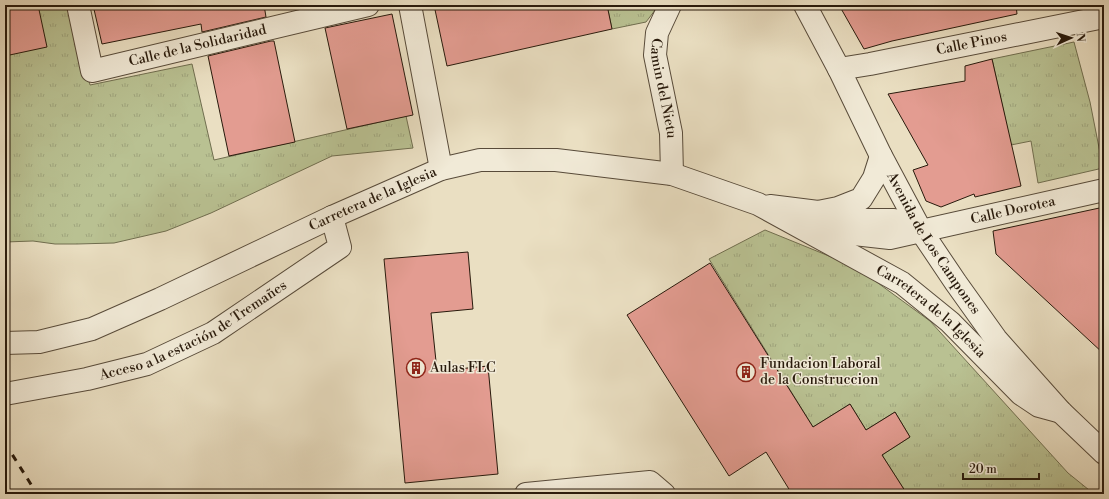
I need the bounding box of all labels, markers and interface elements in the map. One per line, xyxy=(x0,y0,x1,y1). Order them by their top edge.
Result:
north arrow xyxy=(1051,18,1091,58)
street label: Calle de la Solidaridad xyxy=(127,21,268,71)
street label: Calle Pinos xyxy=(935,28,1008,59)
text: N xyxy=(1073,33,1087,43)
street label: Camin del Nietu xyxy=(646,37,680,139)
street label: Carretera de la Iglesia xyxy=(306,163,440,236)
street label: Avenida de Los Campones xyxy=(882,168,984,318)
street label: Calle Dorotea xyxy=(969,192,1058,229)
street label: Carretera de la Iglesia xyxy=(873,261,990,363)
street label: Acceso a la estación de Tremañes xyxy=(97,277,290,385)
place label: Fundacion Laboral de la Construccion xyxy=(760,355,881,389)
building icon: Aulas FLC xyxy=(405,357,427,379)
place label: Aulas FLC xyxy=(429,359,496,377)
building icon: Fundacion Laboral de la Construccion xyxy=(735,361,757,383)
scale bar xyxy=(963,455,1039,481)
text: 20 m xyxy=(969,462,997,477)

